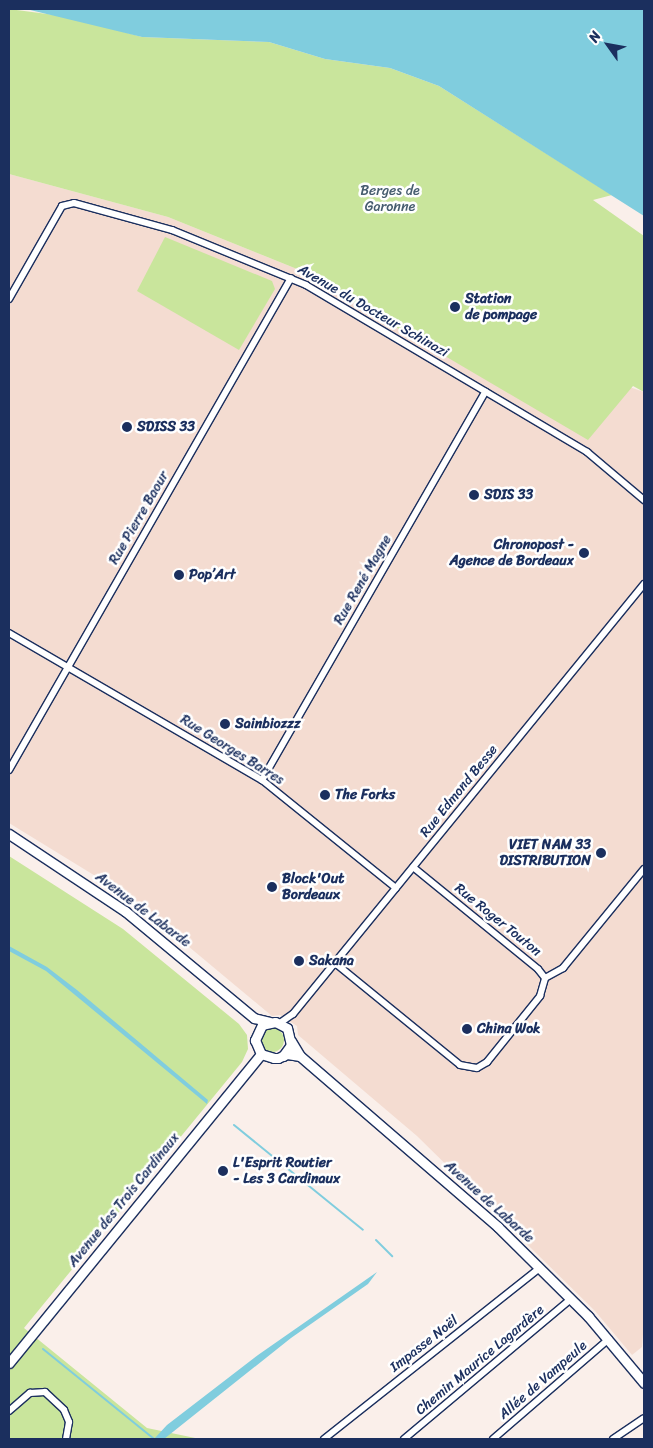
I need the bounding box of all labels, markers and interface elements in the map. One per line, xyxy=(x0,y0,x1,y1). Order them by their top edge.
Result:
north arrow xyxy=(583,20,633,70)
text: N xyxy=(582,26,608,48)
park label: Berges de Garonne xyxy=(360,183,420,216)
street label: Avenue du Docteur Schinazi xyxy=(294,261,452,361)
place label: Station de pompage xyxy=(465,291,537,324)
marker: Station de pompage xyxy=(449,301,461,313)
place label: SDISS 33 xyxy=(137,419,195,435)
marker: SDISS 33 xyxy=(121,421,133,433)
street label: Rue Pierre Baour xyxy=(106,469,172,567)
place label: SDIS 33 xyxy=(484,487,533,503)
marker: SDIS 33 xyxy=(468,489,480,501)
street label: Rue René Magne xyxy=(330,532,396,628)
place label: Chronopost - Agence de Bordeaux xyxy=(449,537,574,570)
marker: Chronopost - Agence de Bordeaux xyxy=(578,547,590,559)
place label: Pop’Art xyxy=(189,567,235,583)
marker: Pop’Art xyxy=(173,569,185,581)
street label: Rue Georges Barres xyxy=(177,711,287,789)
place label: Sainbiozzz xyxy=(235,716,301,732)
marker: Sainbiozzz xyxy=(219,718,231,730)
street label: Rue Edmond Besse xyxy=(416,741,502,841)
place label: The Forks xyxy=(335,787,395,803)
marker: The Forks xyxy=(319,789,331,801)
place label: VIET NAM 33 DISTRIBUTION xyxy=(499,837,591,870)
marker: VIET NAM 33 DISTRIBUTION xyxy=(595,847,607,859)
street label: Avenue de Labarde xyxy=(92,869,194,951)
place label: Block'Out Bordeaux xyxy=(282,871,344,904)
street label: Rue Roger Touton xyxy=(451,880,545,960)
marker: Block'Out Bordeaux xyxy=(266,881,278,893)
place label: Sakana xyxy=(309,953,354,969)
marker: Sakana xyxy=(293,955,305,967)
place label: China Wok xyxy=(477,1021,540,1037)
marker: China Wok xyxy=(461,1023,473,1035)
street label: Avenue des Trois Cardinaux xyxy=(65,1129,183,1271)
place label: L'Esprit Routier - Les 3 Cardinaux xyxy=(233,1155,340,1188)
street label: Avenue de Labarde xyxy=(441,1157,537,1247)
marker: L'Esprit Routier - Les 3 Cardinaux xyxy=(217,1165,229,1177)
street label: Chemin Maurice Lagardère xyxy=(412,1301,548,1419)
street label: Impasse Noël xyxy=(387,1312,461,1376)
street label: Allée de Vampeule xyxy=(495,1337,591,1423)

